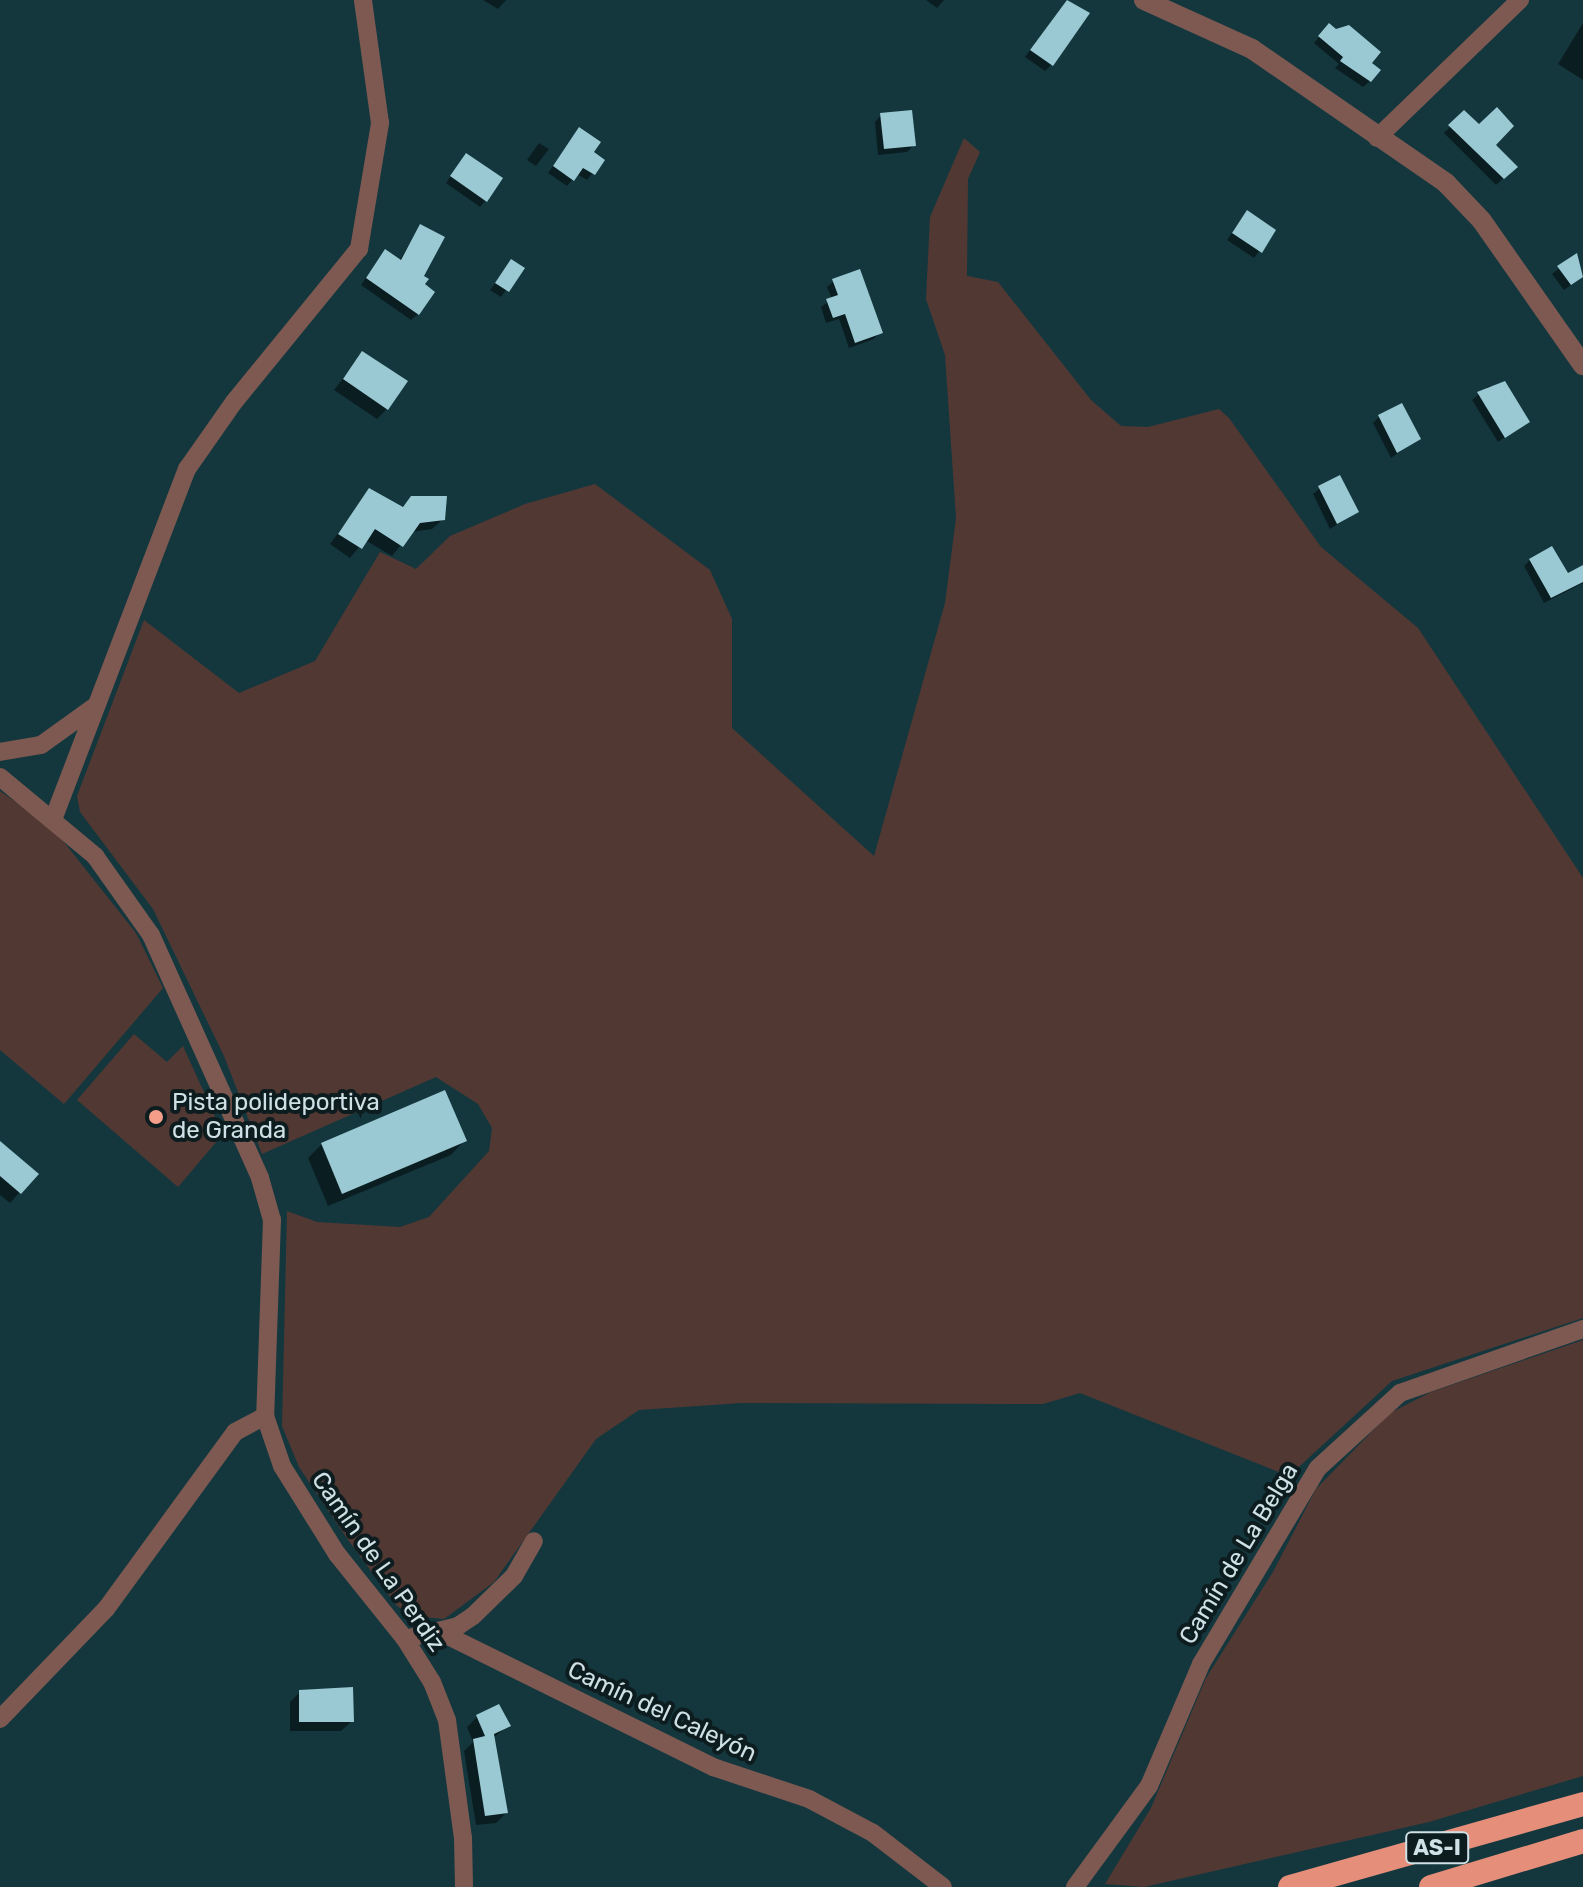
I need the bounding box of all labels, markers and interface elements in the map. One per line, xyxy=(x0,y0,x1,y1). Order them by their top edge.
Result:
place label: Pista polideportiva de Granda xyxy=(172,1089,380,1145)
marker: Pista polideportiva de Granda xyxy=(147,1108,165,1126)
street label: Camín de La Belga xyxy=(1174,1458,1304,1650)
street label: Camín de La Perdiz xyxy=(305,1467,451,1657)
street label: Camín del Caleyón xyxy=(563,1656,761,1768)
road number: AS-I xyxy=(1405,1830,1469,1866)

